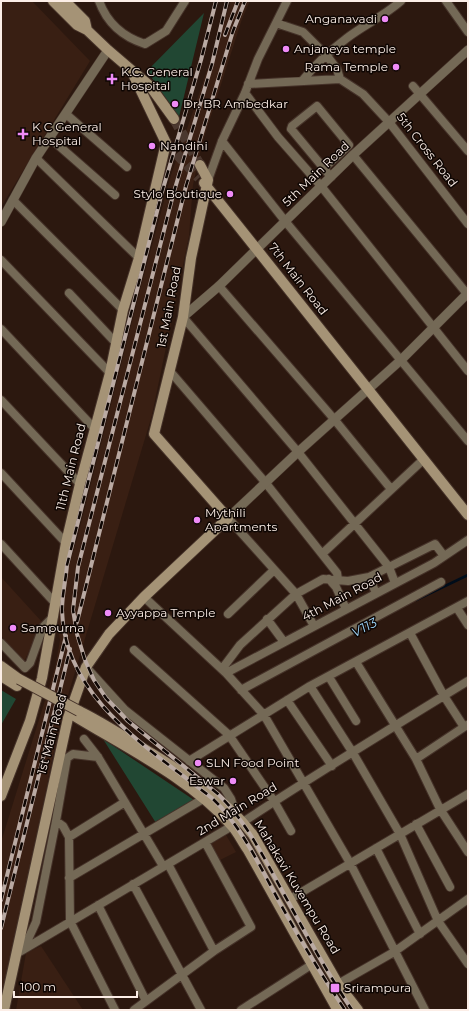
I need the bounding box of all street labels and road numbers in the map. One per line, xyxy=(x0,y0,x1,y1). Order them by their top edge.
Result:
street label: 5th Cross Road xyxy=(394,110,461,190)
street label: 5th Main Road xyxy=(279,138,352,209)
street label: 7th Main Road xyxy=(266,240,331,318)
street label: 1st Main Road xyxy=(153,265,184,349)
street label: 11th Main Road xyxy=(52,422,89,512)
street label: 4th Main Road xyxy=(299,569,384,624)
street label: 1st Main Road xyxy=(34,692,69,776)
street label: 2nd Main Road xyxy=(194,779,279,838)
street label: Mahakavi Kuvempu Road xyxy=(251,817,344,957)

